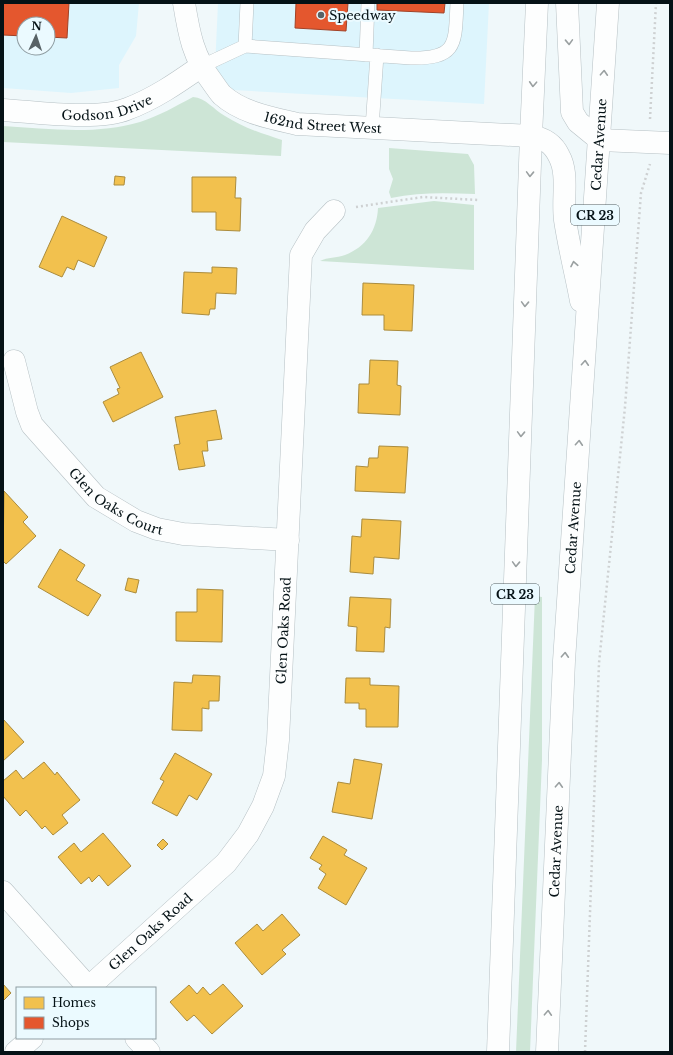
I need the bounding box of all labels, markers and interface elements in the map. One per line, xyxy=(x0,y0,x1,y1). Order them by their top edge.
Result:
place label: Speedway xyxy=(329,7,397,24)
marker: Speedway xyxy=(316,10,326,20)
north arrow xyxy=(16,16,56,56)
text: N xyxy=(31,19,43,33)
one-way arrow xyxy=(565,39,573,45)
one-way arrow xyxy=(599,70,608,76)
one-way arrow xyxy=(529,81,538,87)
street label: Godson Drive xyxy=(61,90,155,124)
street label: Cedar Avenue xyxy=(587,98,610,191)
street label: 162nd Street West xyxy=(262,108,382,137)
one-way arrow xyxy=(525,171,534,177)
road number: CR 23 xyxy=(571,205,619,225)
one-way arrow xyxy=(570,261,579,267)
one-way arrow xyxy=(521,301,529,307)
one-way arrow xyxy=(580,360,589,366)
one-way arrow xyxy=(517,431,525,437)
one-way arrow xyxy=(574,440,583,446)
street label: Glen Oaks Court xyxy=(65,464,164,538)
street label: Cedar Avenue xyxy=(561,481,584,574)
one-way arrow xyxy=(512,561,521,567)
street label: Glen Oaks Road xyxy=(272,576,294,685)
road number: CR 23 xyxy=(491,584,539,604)
one-way arrow xyxy=(560,652,569,658)
one-way arrow xyxy=(554,782,563,788)
street label: Cedar Avenue xyxy=(545,805,566,898)
street label: Glen Oaks Road xyxy=(105,889,196,974)
legend xyxy=(16,987,156,1039)
text: Homes xyxy=(52,995,96,1010)
one-way arrow xyxy=(544,1010,553,1016)
text: Shops xyxy=(52,1015,89,1030)

